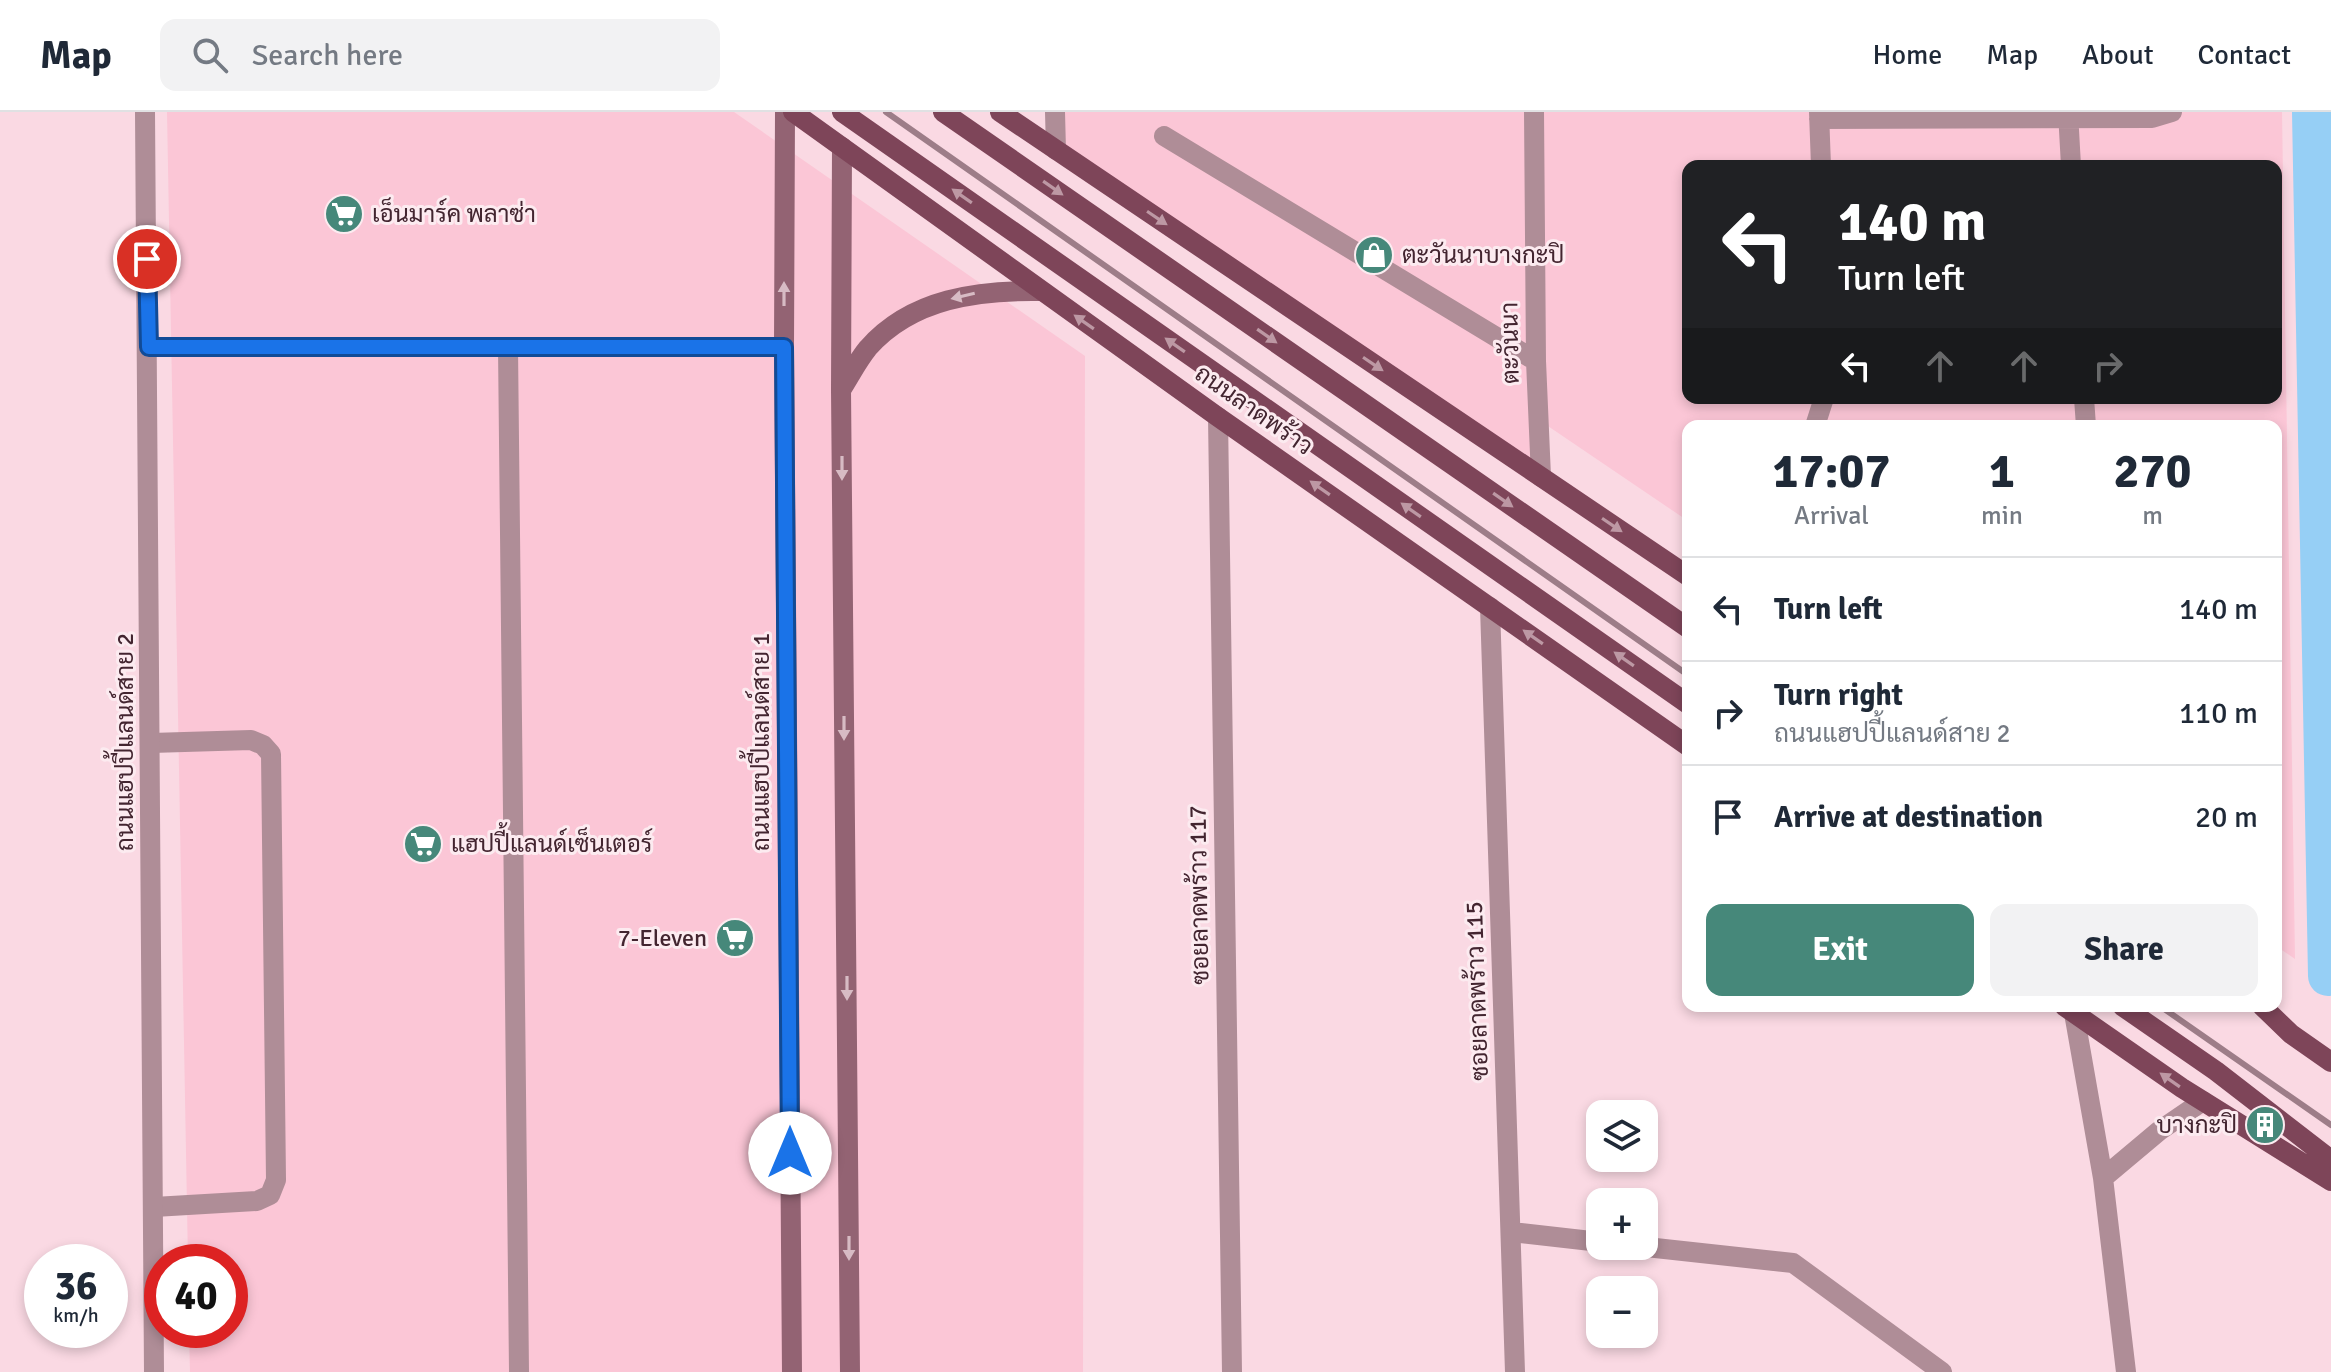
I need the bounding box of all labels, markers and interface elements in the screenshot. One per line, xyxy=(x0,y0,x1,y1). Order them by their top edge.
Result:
search box xyxy=(160,19,720,91)
text: Map xyxy=(40,32,112,79)
icon: search xyxy=(188,33,232,77)
text: Search here xyxy=(252,37,403,74)
text: Home xyxy=(1873,38,1942,72)
text: Map xyxy=(1986,38,2038,72)
text: About xyxy=(2082,38,2154,72)
text: Contact xyxy=(2198,38,2291,72)
one-way arrow xyxy=(1042,180,1063,195)
text: 140 m xyxy=(1838,187,1986,256)
one-way arrow xyxy=(951,189,972,204)
icon: left xyxy=(1706,192,1810,296)
supermarket icon: เอ็นมาร์ค พลาซ่า xyxy=(323,193,365,235)
place label: เอ็นมาร์ค พลาซ่า xyxy=(372,197,536,229)
one-way arrow xyxy=(1147,210,1168,225)
pin xyxy=(113,225,181,293)
shop icon: ตะวันนาบางกะปิ xyxy=(1353,234,1395,276)
icon: arrive xyxy=(125,237,169,281)
place label: ตะวันนาบางกะปิ xyxy=(1402,240,1564,270)
text: Turn left xyxy=(1838,256,1965,301)
one-way arrow xyxy=(778,281,790,306)
one-way arrow xyxy=(951,290,976,303)
street label: ตะวันนา xyxy=(1494,302,1526,384)
one-way arrow xyxy=(1074,315,1095,330)
one-way arrow xyxy=(1256,328,1277,343)
one-way arrow xyxy=(1164,338,1185,353)
icon: left xyxy=(1834,344,1878,388)
icon: ahead xyxy=(1918,344,1962,388)
icon: ahead xyxy=(2002,344,2046,388)
icon: right xyxy=(2086,344,2130,388)
one-way arrow xyxy=(1362,356,1384,370)
street label: ถนนลาดพร้าว xyxy=(1189,358,1319,462)
text: 17:07 xyxy=(1773,442,1890,501)
text: 1 xyxy=(1989,442,2015,501)
text: 270 xyxy=(2114,442,2191,501)
one-way arrow xyxy=(836,456,848,481)
one-way arrow xyxy=(1309,481,1330,496)
one-way arrow xyxy=(1493,492,1514,507)
text: Arrival xyxy=(1794,500,1869,532)
text: min xyxy=(1981,500,2023,532)
text: m xyxy=(2142,500,2163,532)
one-way arrow xyxy=(1400,502,1422,518)
one-way arrow xyxy=(1601,517,1622,532)
icon: left xyxy=(1706,587,1750,631)
text: Turn left xyxy=(1774,591,1883,628)
text: 140 m xyxy=(2179,591,2258,628)
one-way arrow xyxy=(1522,630,1543,645)
street label: ถนนแฮปปี้แลนด์สาย 2 xyxy=(103,633,140,851)
street label: ถนนแฮปปี้แลนด์สาย 1 xyxy=(739,633,776,851)
one-way arrow xyxy=(1614,652,1635,667)
text: Turn right xyxy=(1774,677,1903,714)
icon: right xyxy=(1706,691,1750,735)
text: 110 m xyxy=(2179,695,2258,732)
one-way arrow xyxy=(838,716,850,741)
text: ถนนแฮปปี้แลนด์สาย 2 xyxy=(1774,718,2010,750)
icon: arrive xyxy=(1706,795,1750,839)
text: Arrive at destination xyxy=(1774,799,2043,836)
text: 20 m xyxy=(2195,799,2258,836)
street label: ซอยลาดพร้าว 117 xyxy=(1182,805,1216,985)
place label: แฮปปี้แลนด์เซ็นเตอร์ xyxy=(451,822,652,859)
supermarket icon: แฮปปี้แลนด์เซ็นเตอร์ xyxy=(402,823,444,865)
street label: ซอยลาดพร้าว 115 xyxy=(1459,901,1495,1081)
button: Exit xyxy=(1706,904,1974,996)
button: Share xyxy=(1990,904,2258,996)
supermarket icon: 7-Eleven xyxy=(714,917,756,959)
place label: 7-Eleven xyxy=(618,923,707,953)
one-way arrow xyxy=(840,976,853,1001)
one-way arrow xyxy=(2160,1073,2181,1088)
map controls xyxy=(1586,1100,1658,1348)
button: layers xyxy=(1586,1100,1658,1172)
building icon: บางกะปิ xyxy=(2244,1104,2286,1146)
place label: บางกะปิ xyxy=(2157,1110,2237,1140)
position arrow xyxy=(748,1111,832,1195)
button: + xyxy=(1586,1188,1658,1260)
one-way arrow xyxy=(843,1236,855,1261)
speed limit sign: 40 xyxy=(144,1244,248,1348)
text: 36 xyxy=(54,1261,98,1311)
button: − xyxy=(1586,1276,1658,1348)
text: km/h xyxy=(53,1303,99,1328)

